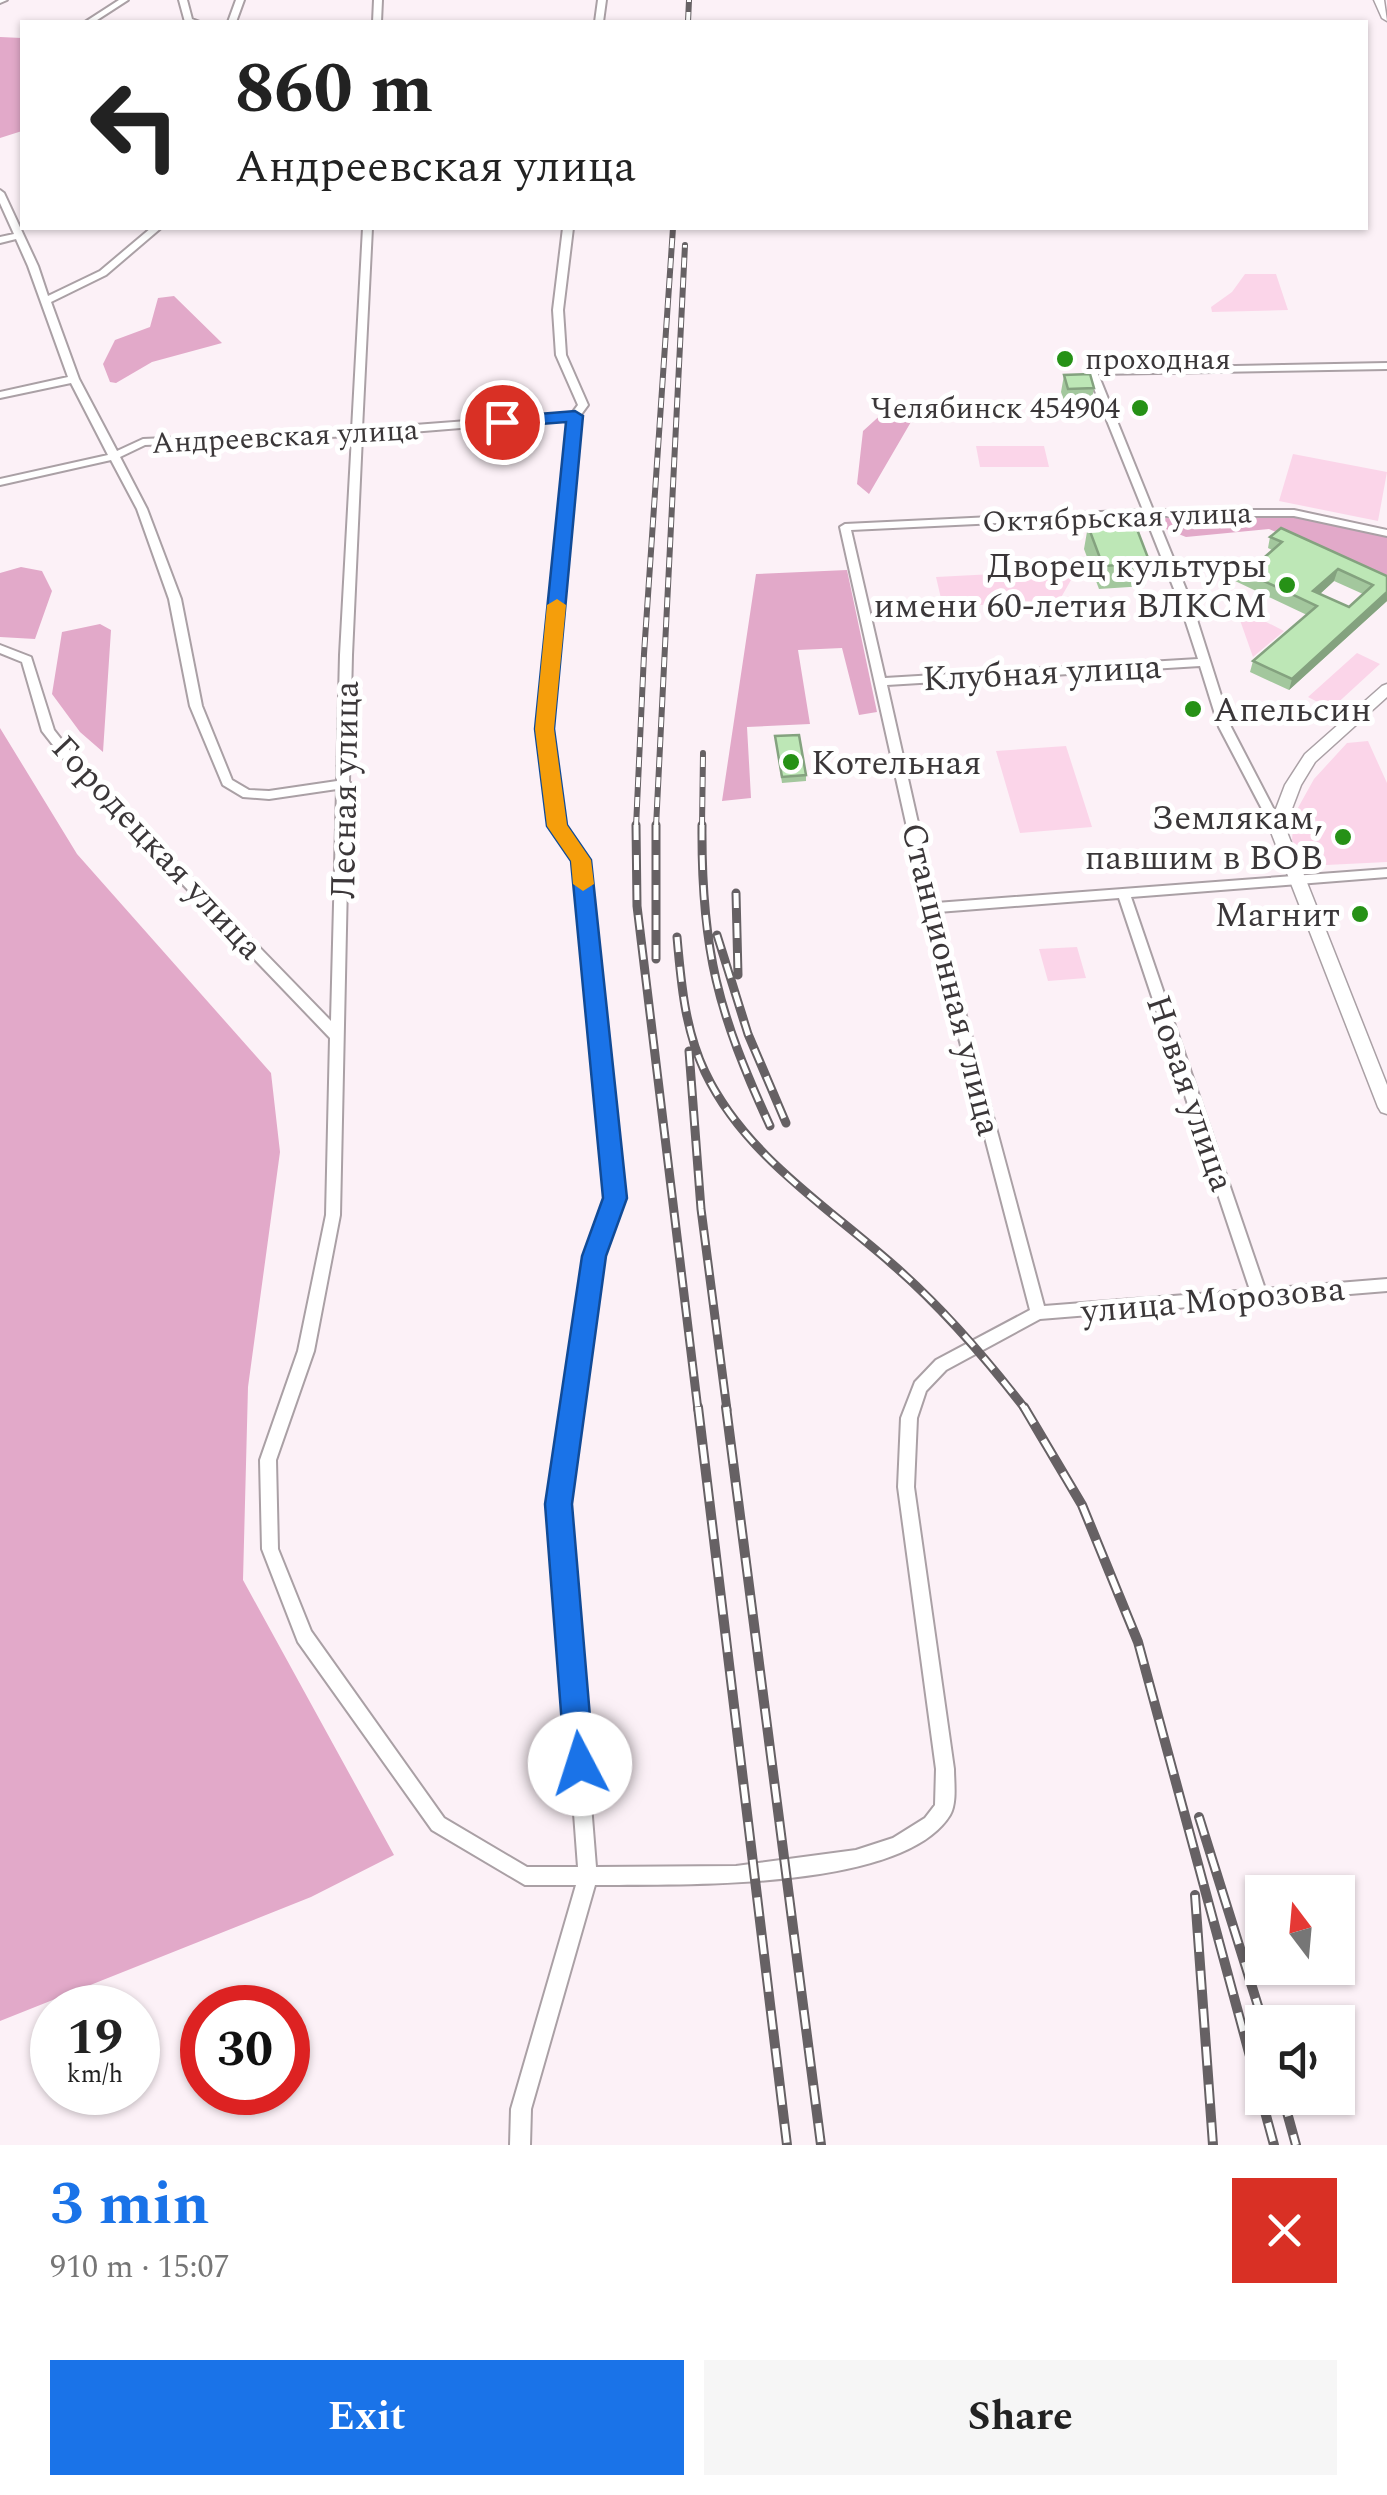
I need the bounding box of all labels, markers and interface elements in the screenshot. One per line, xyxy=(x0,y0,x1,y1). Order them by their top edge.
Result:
text: 860 m xyxy=(235,37,433,143)
icon: left xyxy=(70,60,200,190)
text: Андреевская улица xyxy=(235,133,636,202)
place label: проходная xyxy=(1085,337,1231,383)
marker: проходная xyxy=(1054,348,1076,370)
pin xyxy=(460,380,545,465)
place label: Челябинск 454904 xyxy=(871,386,1120,432)
icon: arrive xyxy=(475,395,530,450)
marker: Челябинск 454904 xyxy=(1129,397,1151,419)
street label: Андреевская улица xyxy=(150,407,420,467)
street label: Октябрьская улица xyxy=(981,490,1253,546)
place label: Дворец культуры имени 60-летия ВЛКСМ xyxy=(873,540,1267,633)
marker: Дворец культуры имени 60-летия ВЛКСМ xyxy=(1276,574,1298,596)
street label: Клубная улица xyxy=(921,641,1163,706)
street label: Лесная улица xyxy=(317,680,374,900)
place label: Апельсин xyxy=(1213,684,1371,737)
marker: Апельсин xyxy=(1182,698,1204,720)
street label: Городецкая улица xyxy=(38,724,275,972)
place label: Котельная xyxy=(811,737,981,790)
marker: Котельная xyxy=(780,751,802,773)
place label: Землякам, павшим в ВОВ xyxy=(1085,792,1323,885)
street label: Станционная улица xyxy=(886,817,1015,1142)
marker: Землякам, павшим в ВОВ xyxy=(1332,826,1354,848)
place label: Магнит xyxy=(1214,889,1340,942)
marker: Магнит xyxy=(1349,903,1371,925)
street label: Новая улица xyxy=(1131,988,1248,1199)
street label: улица Морозова xyxy=(1078,1263,1347,1339)
position arrow xyxy=(528,1712,632,1816)
north arrow xyxy=(1245,1875,1355,1985)
map controls xyxy=(1245,1875,1355,2115)
speed limit sign: 30 xyxy=(180,1985,310,2115)
text: 19 xyxy=(67,2000,123,2076)
button: sound xyxy=(1245,2005,1355,2115)
text: km/h xyxy=(67,2056,123,2094)
text: 3 min xyxy=(50,2159,210,2251)
button: close xyxy=(1232,2178,1337,2283)
text: 910 m · 15:07 xyxy=(50,2243,230,2292)
button: Exit xyxy=(50,2360,684,2475)
button: Share xyxy=(704,2360,1337,2475)

